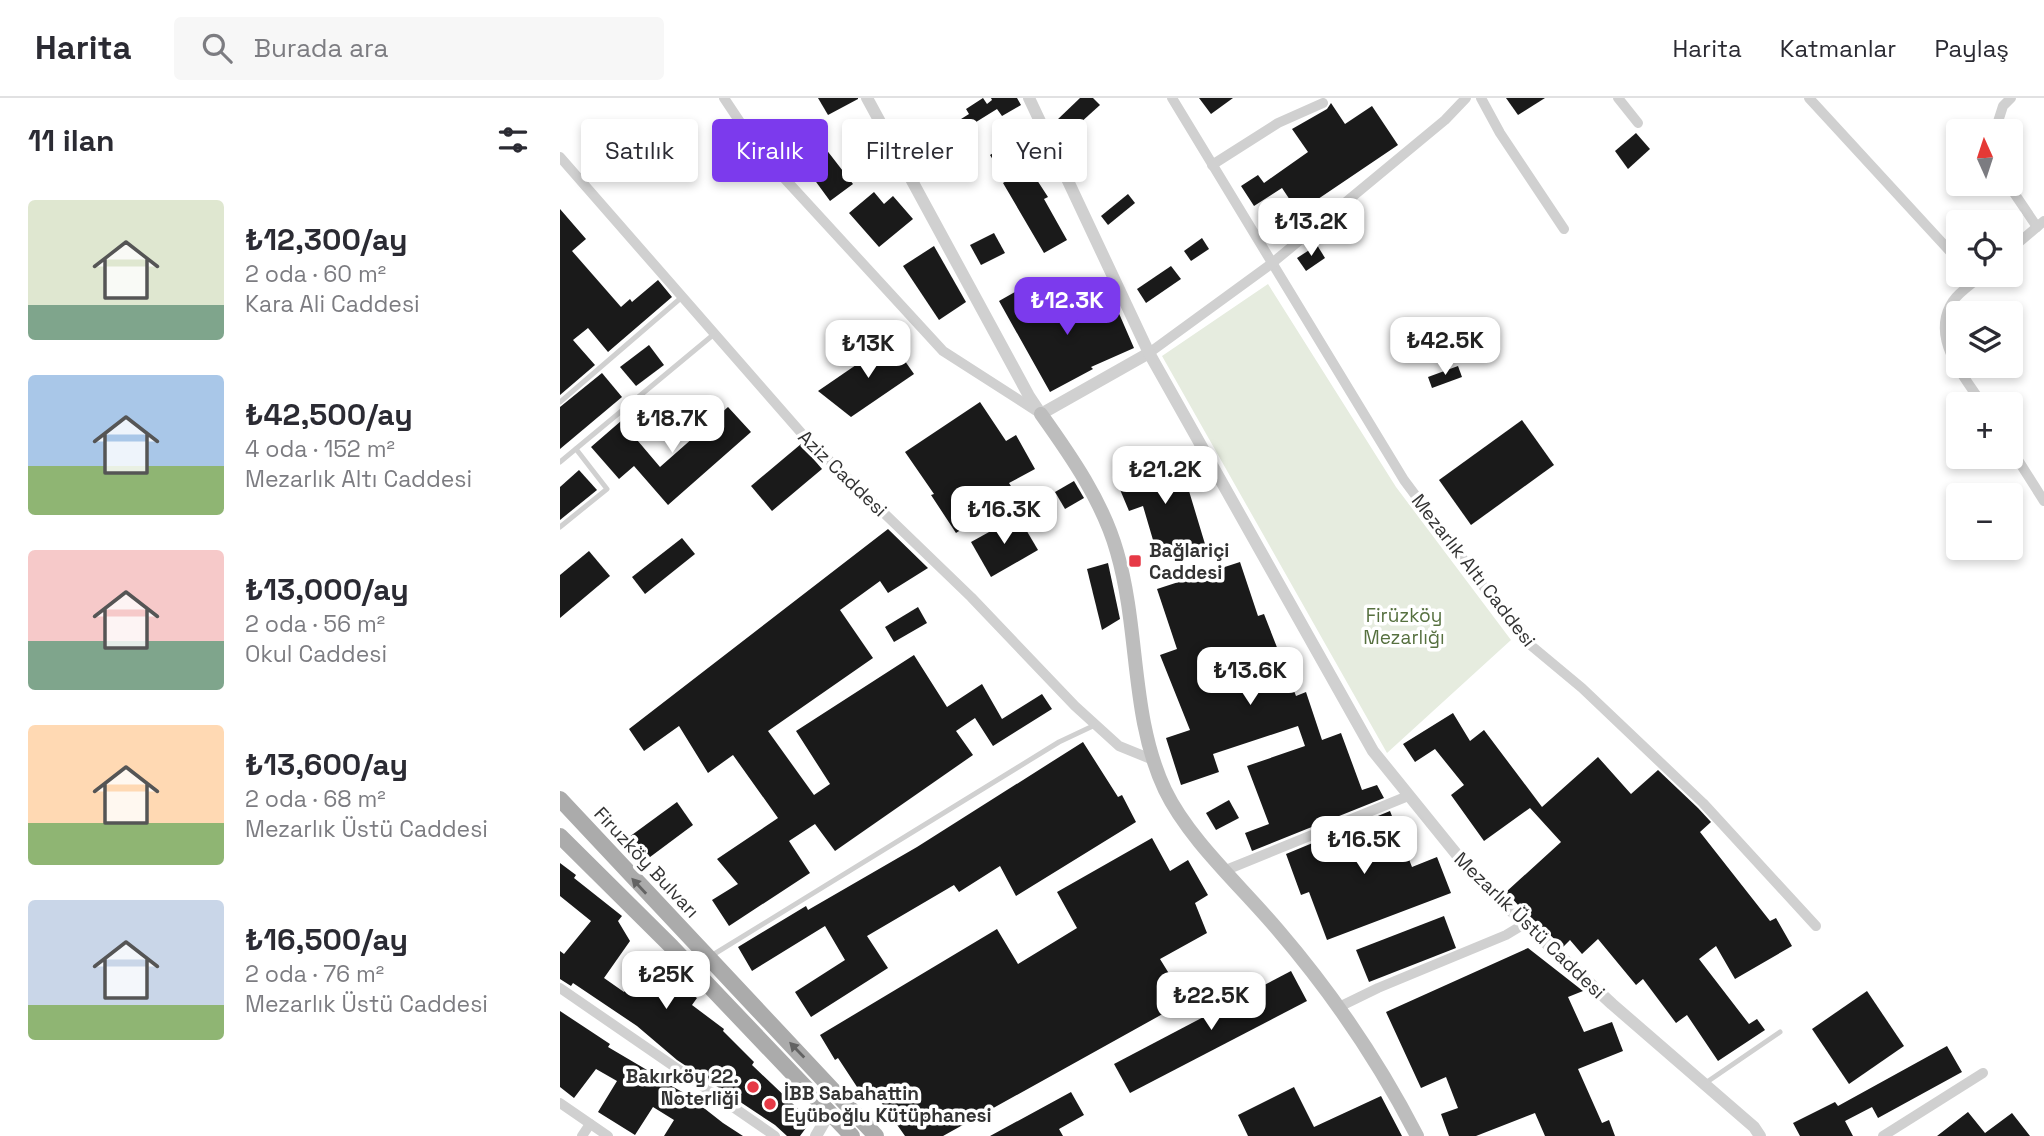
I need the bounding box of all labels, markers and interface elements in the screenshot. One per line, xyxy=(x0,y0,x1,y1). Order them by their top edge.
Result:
search box xyxy=(174,17,664,80)
text: Harita xyxy=(35,27,132,69)
icon: search xyxy=(198,29,236,67)
text: Burada ara xyxy=(254,31,388,65)
text: Harita xyxy=(1673,33,1742,64)
text: Katmanlar xyxy=(1780,33,1896,64)
text: Paylaş xyxy=(1934,33,2009,64)
chip: Satılık xyxy=(581,119,698,182)
chip: Kiralık xyxy=(712,119,828,182)
chip: Filtreler xyxy=(842,119,978,182)
chip: Yeni xyxy=(992,119,1087,182)
north arrow xyxy=(1946,119,2023,196)
map controls xyxy=(1946,119,2023,560)
text: 11 ilan xyxy=(28,121,115,160)
icon: filters xyxy=(494,121,532,159)
pin: ₺13.2K xyxy=(1254,198,1368,258)
text: ₺13.2K xyxy=(1274,206,1348,236)
button: locate xyxy=(1946,210,2023,287)
text: ₺12,300/ay xyxy=(245,220,407,259)
icon: home xyxy=(84,228,168,312)
text: 2 oda · 60 m² xyxy=(245,259,386,289)
pin: ₺12.3K xyxy=(1010,278,1124,337)
text: ₺12.3K xyxy=(1030,285,1104,315)
text: Kara Ali Caddesi xyxy=(245,289,420,319)
button: layers xyxy=(1946,301,2023,378)
pin: ₺42.5K xyxy=(1388,317,1502,377)
pin: ₺13K xyxy=(827,320,909,380)
text: ₺42.5K xyxy=(1406,325,1484,355)
text: ₺13K xyxy=(842,328,895,358)
button: + xyxy=(1946,392,2023,469)
text: ₺42,500/ay xyxy=(245,395,413,434)
pin: ₺18.7K xyxy=(615,396,729,455)
icon: home xyxy=(84,403,168,487)
text: ₺18.7K xyxy=(636,403,708,433)
street label: Aziz Caddesi xyxy=(793,425,893,522)
text: 4 oda · 152 m² xyxy=(245,434,395,464)
pin: ₺21.2K xyxy=(1108,446,1222,506)
text: ₺21.2K xyxy=(1128,454,1202,484)
text: Mezarlık Altı Caddesi xyxy=(245,464,472,494)
button: − xyxy=(1946,483,2023,560)
pin: ₺16.3K xyxy=(947,486,1061,546)
street label: Mezarlık Altı Caddesi xyxy=(1406,489,1541,652)
text: ₺16.3K xyxy=(967,494,1041,524)
place label: Bağlariçi Caddesi xyxy=(1149,538,1229,585)
marker: Bağlariçi Caddesi xyxy=(1127,553,1143,569)
text: ₺13,000/ay xyxy=(245,570,409,609)
icon: home xyxy=(84,578,168,662)
park label: Firüzköy Mezarlığı xyxy=(1363,603,1445,650)
text: 2 oda · 56 m² xyxy=(245,609,385,639)
text: Okul Caddesi xyxy=(245,639,387,669)
pin: ₺13.6K xyxy=(1193,648,1307,707)
text: ₺13.6K xyxy=(1213,655,1287,685)
text: ₺13,600/ay xyxy=(245,745,408,784)
icon: home xyxy=(84,753,168,837)
text: 2 oda · 68 m² xyxy=(245,784,386,814)
street label: Firuzköy Bulvarı xyxy=(589,801,705,923)
text: Mezarlık Üstü Caddesi xyxy=(245,814,488,844)
pin: ₺16.5K xyxy=(1307,816,1421,876)
text: ₺16.5K xyxy=(1327,824,1401,854)
street label: Mezarlık Üstü Caddesi xyxy=(1449,847,1611,1004)
one-way arrow xyxy=(632,878,648,895)
text: ₺16,500/ay xyxy=(245,920,408,959)
icon: home xyxy=(84,928,168,1012)
pin: ₺25K xyxy=(625,951,707,1011)
text: 2 oda · 76 m² xyxy=(245,959,384,989)
text: ₺25K xyxy=(638,959,694,989)
pin: ₺22.5K xyxy=(1154,972,1268,1032)
text: ₺22.5K xyxy=(1173,980,1249,1010)
text: Mezarlık Üstü Caddesi xyxy=(245,989,488,1019)
one-way arrow xyxy=(789,1042,805,1059)
place label: Bakırköy 22. Noterliği xyxy=(626,1064,739,1111)
marker: Bakırköy 22. Noterliği xyxy=(745,1079,761,1095)
place label: İBB Sabahattin Eyüboğlu Kütüphanesi xyxy=(784,1081,992,1128)
marker: İBB Sabahattin Eyüboğlu Kütüphanesi xyxy=(762,1096,778,1112)

